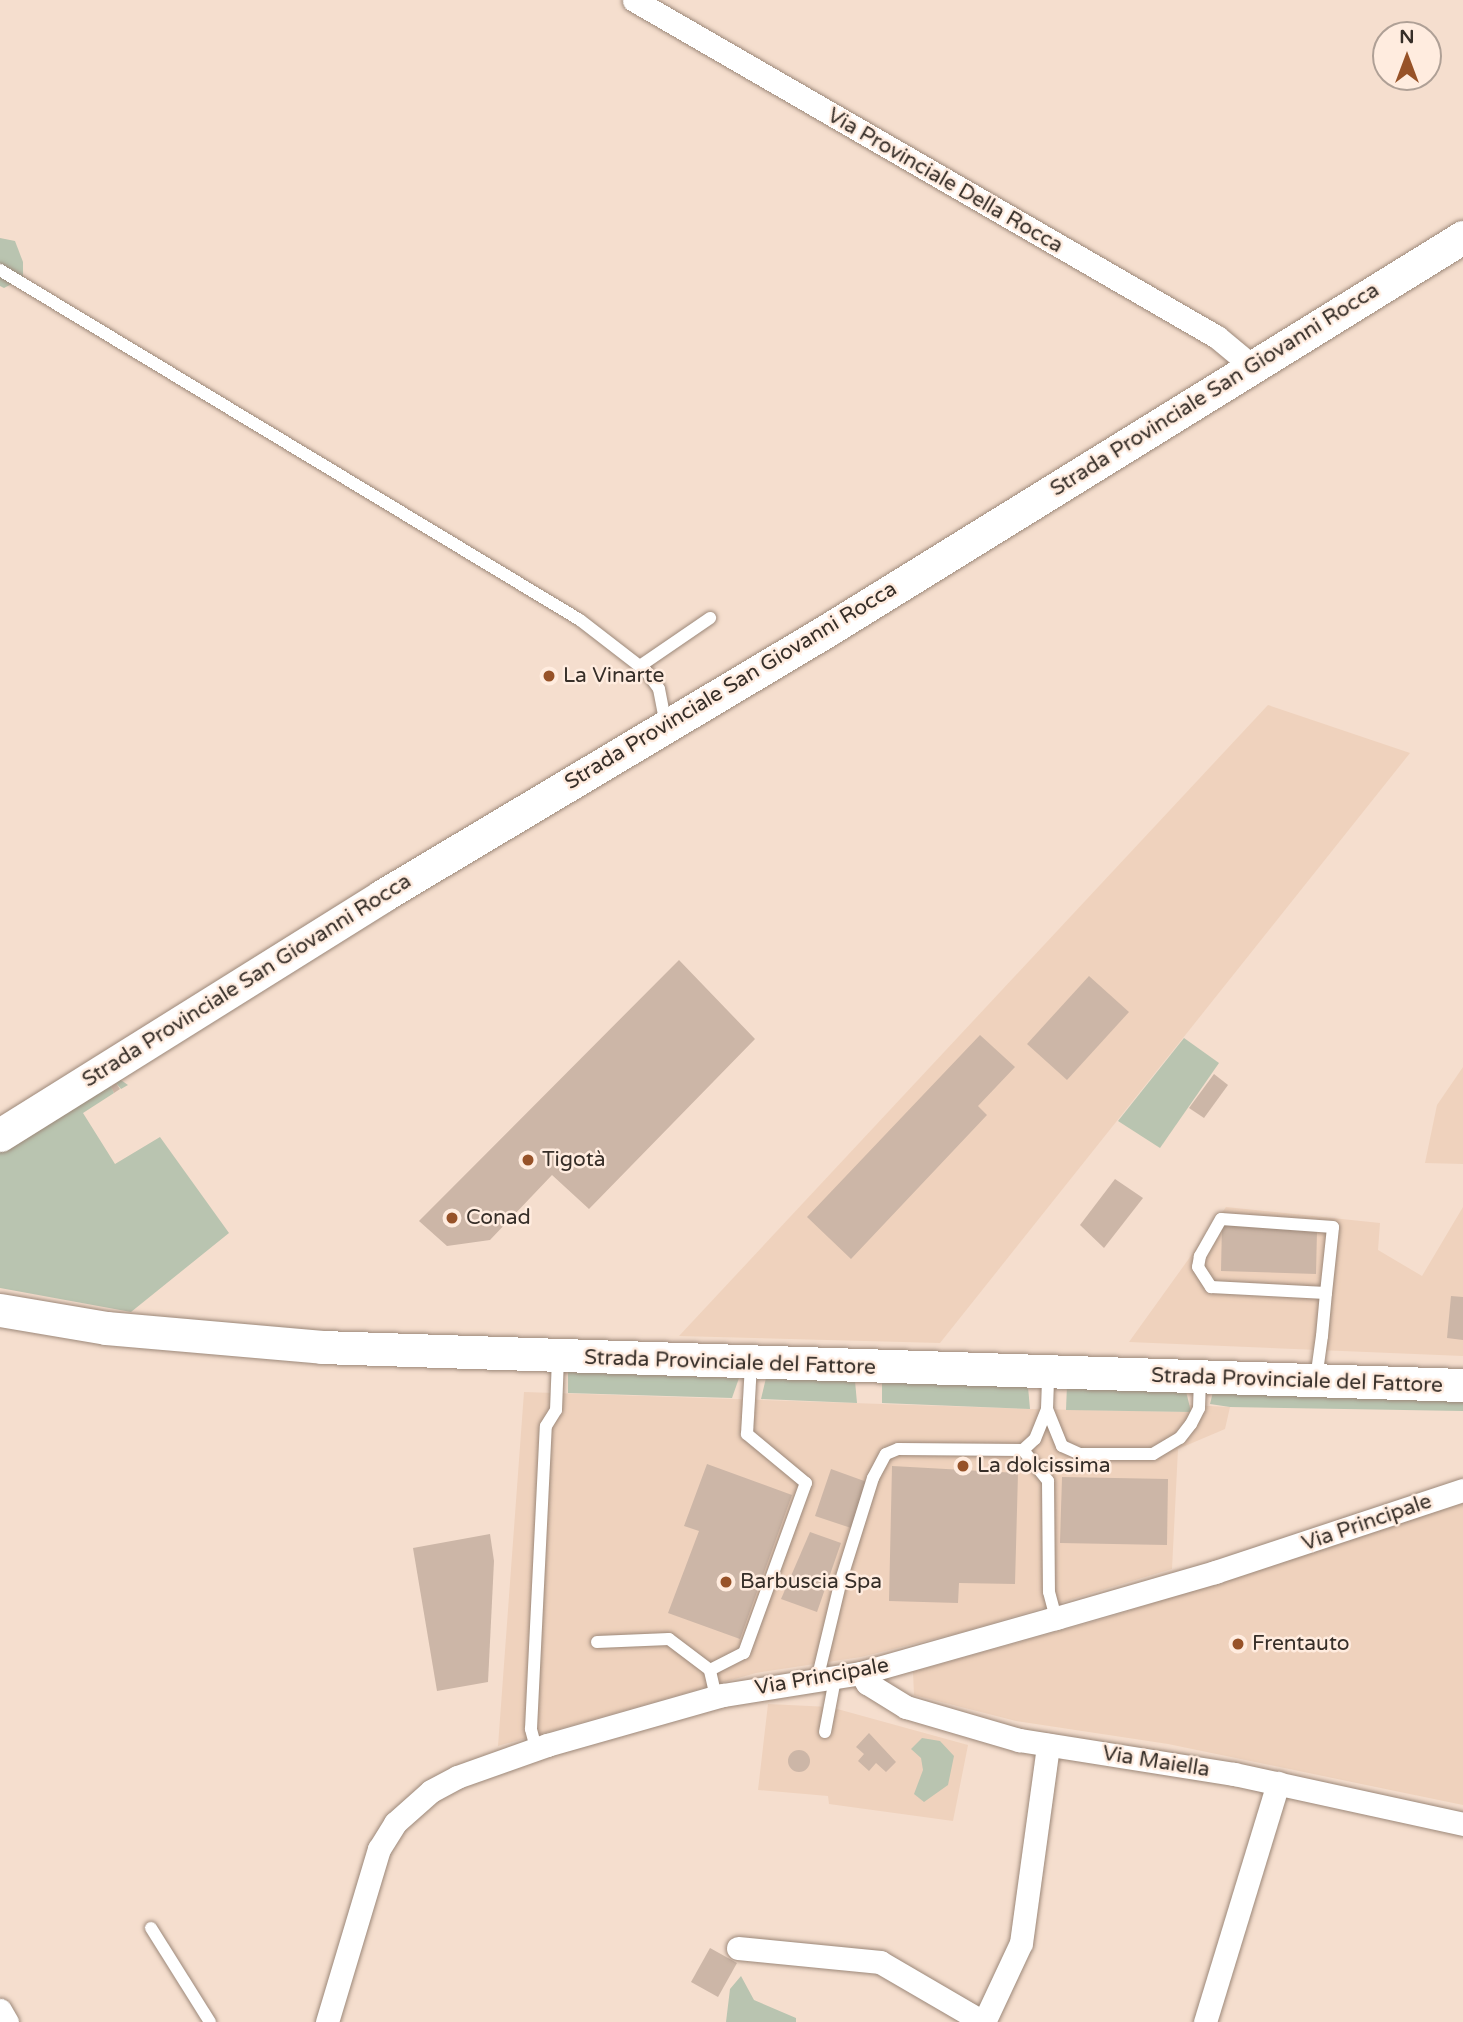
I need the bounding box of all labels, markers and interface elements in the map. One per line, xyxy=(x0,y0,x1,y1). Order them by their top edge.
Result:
north arrow xyxy=(1372,21,1442,91)
text: N xyxy=(1399,26,1415,48)
street label: Via Provinciale Della Rocca xyxy=(823,103,1067,259)
street label: Strada Provinciale San Giovanni Rocca xyxy=(1046,278,1384,502)
street label: Strada Provinciale San Giovanni Rocca xyxy=(560,577,902,795)
place label: La Vinarte xyxy=(563,663,664,689)
marker: La Vinarte xyxy=(541,668,557,684)
street label: Strada Provinciale San Giovanni Rocca xyxy=(78,869,416,1093)
place label: Tigotà xyxy=(542,1147,606,1173)
marker: Tigotà xyxy=(520,1152,536,1168)
place label: Conad xyxy=(466,1205,531,1231)
marker: Conad xyxy=(444,1210,460,1226)
street label: Strada Provinciale del Fattore xyxy=(584,1345,876,1381)
street label: Strada Provinciale del Fattore xyxy=(1151,1363,1443,1399)
place label: La dolcissima xyxy=(977,1453,1110,1479)
marker: La dolcissima xyxy=(955,1458,971,1474)
street label: Via Principale xyxy=(1299,1489,1435,1557)
place label: Barbuscia Spa xyxy=(740,1569,882,1595)
marker: Barbuscia Spa xyxy=(718,1574,734,1590)
place label: Frentauto xyxy=(1252,1631,1350,1657)
marker: Frentauto xyxy=(1230,1636,1246,1652)
street label: Via Principale xyxy=(753,1653,891,1701)
street label: Via Maiella xyxy=(1101,1741,1211,1783)

